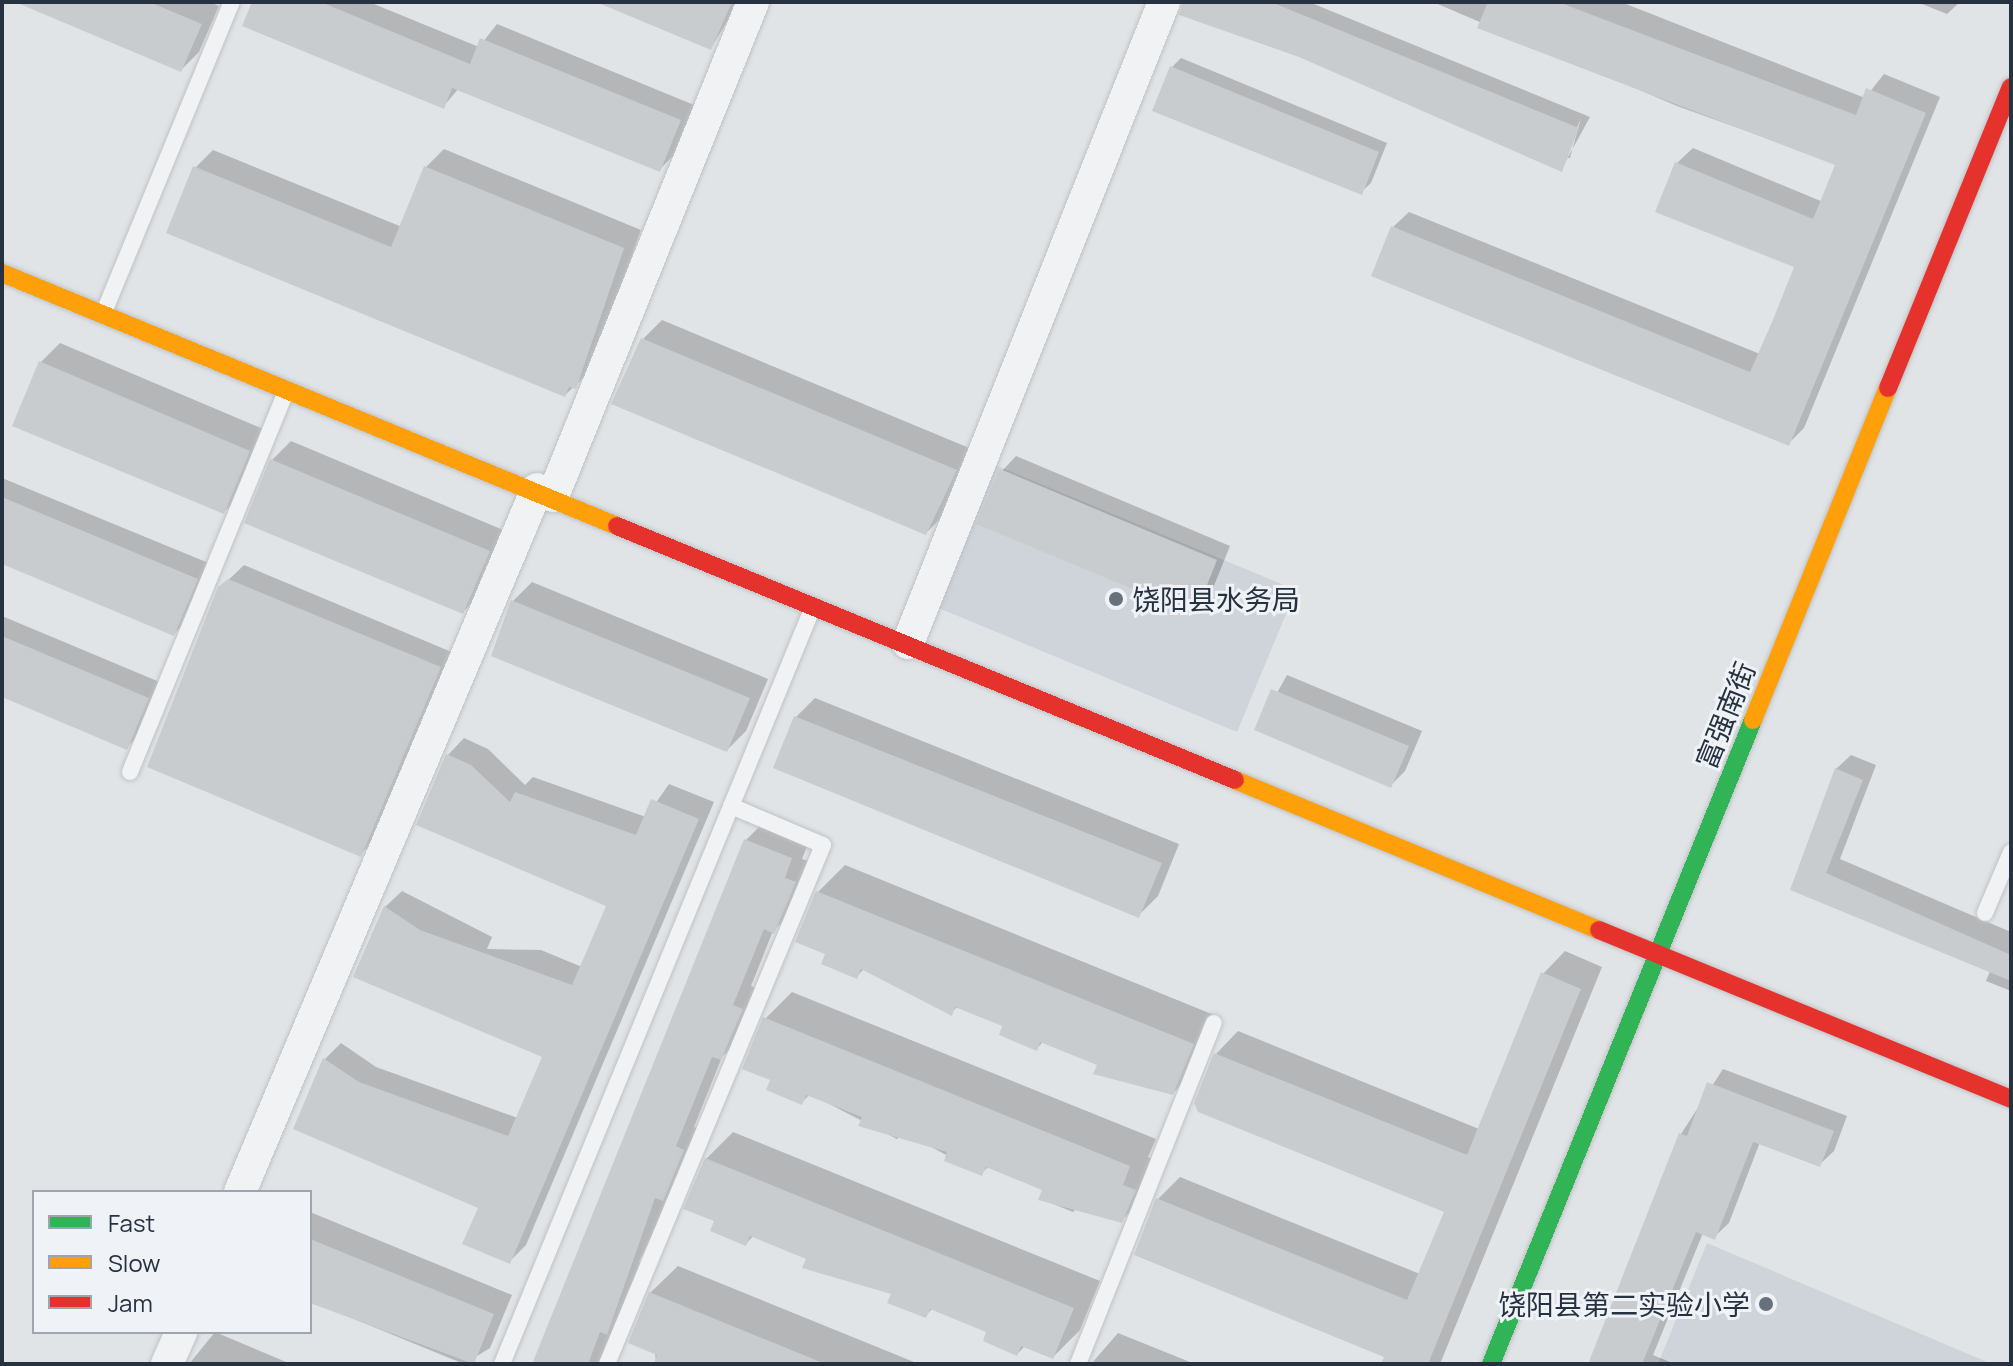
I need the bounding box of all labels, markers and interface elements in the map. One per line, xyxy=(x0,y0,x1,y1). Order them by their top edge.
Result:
place label: 饶阳县水务局 xyxy=(1132,582,1300,616)
marker: 饶阳县水务局 xyxy=(1107,590,1125,608)
street label: 富强南街 xyxy=(1688,657,1762,773)
legend xyxy=(32,1190,312,1334)
text: Fast xyxy=(108,1206,155,1239)
text: Slow xyxy=(108,1246,161,1279)
text: Jam xyxy=(108,1286,153,1319)
place label: 饶阳县第二实验小学 xyxy=(1498,1287,1750,1321)
marker: 饶阳县第二实验小学 xyxy=(1757,1295,1775,1313)

